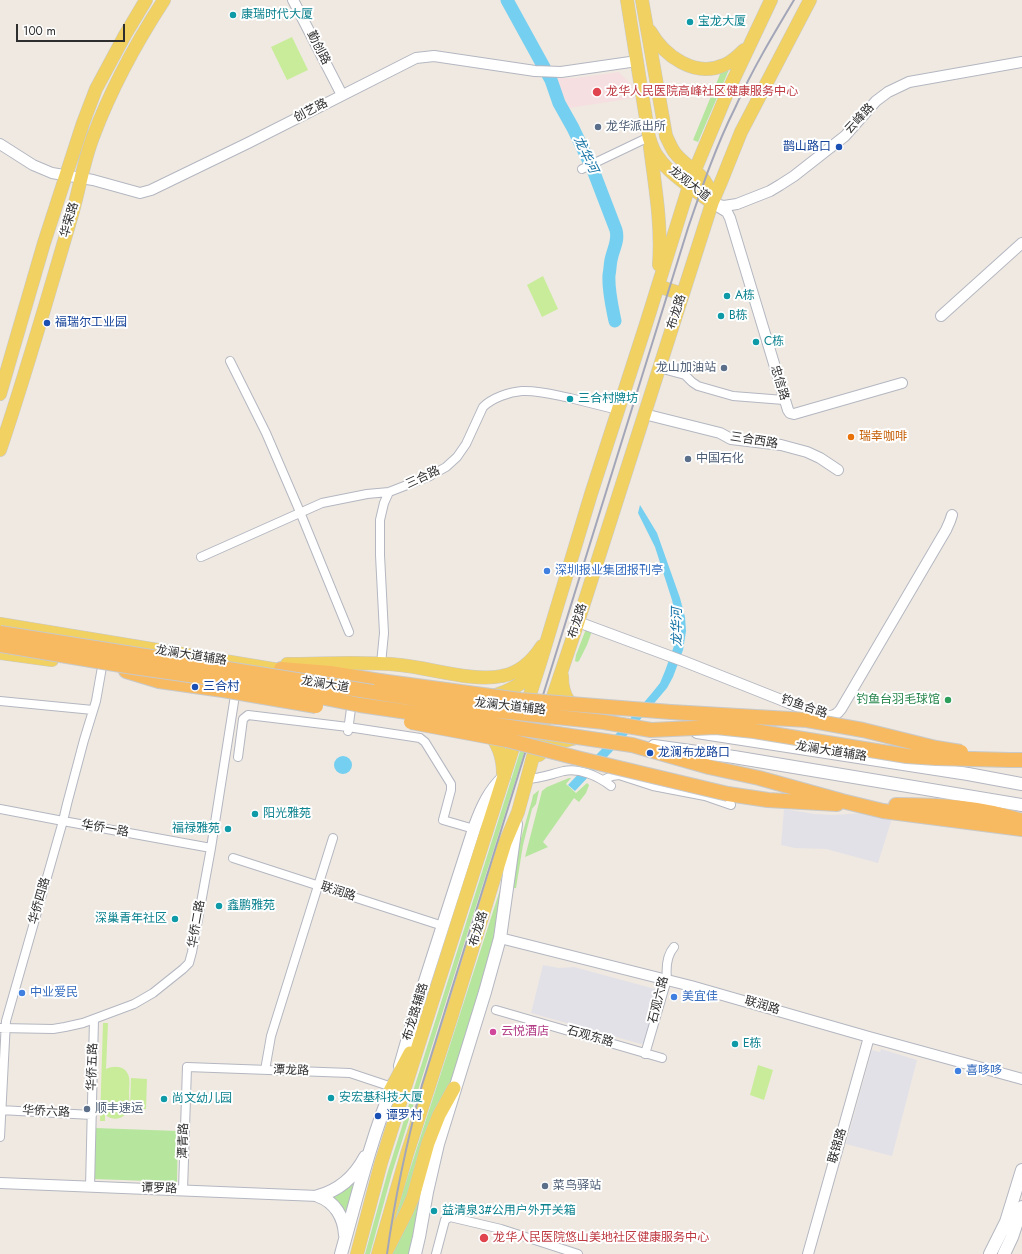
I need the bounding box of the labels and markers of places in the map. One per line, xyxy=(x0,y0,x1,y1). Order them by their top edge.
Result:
place label: 康瑞时代大厦 xyxy=(241,8,313,22)
marker: 康瑞时代大厦 xyxy=(228,10,238,20)
place label: 宝龙大厦 xyxy=(698,15,746,29)
marker: 宝龙大厦 xyxy=(685,17,695,27)
place label: 龙华人民医院高峰社区健康服务中心 xyxy=(606,85,798,99)
marker: 龙华人民医院高峰社区健康服务中心 xyxy=(591,86,603,98)
place label: 龙华派出所 xyxy=(606,120,666,134)
marker: 龙华派出所 xyxy=(593,122,603,132)
place label: 鹊山路口 xyxy=(783,140,831,154)
marker: 鹊山路口 xyxy=(834,142,844,152)
place label: A栋 xyxy=(735,289,755,303)
marker: A栋 xyxy=(722,291,732,301)
place label: B栋 xyxy=(729,309,748,323)
marker: B栋 xyxy=(716,311,726,321)
place label: 福瑞尔工业园 xyxy=(55,316,127,330)
marker: 福瑞尔工业园 xyxy=(42,318,52,328)
place label: C栋 xyxy=(764,335,784,349)
marker: C栋 xyxy=(751,337,761,347)
place label: 龙山加油站 xyxy=(656,361,716,375)
marker: 龙山加油站 xyxy=(719,363,729,373)
place label: 三合村牌坊 xyxy=(578,392,638,406)
marker: 三合村牌坊 xyxy=(565,394,575,404)
place label: 瑞幸咖啡 xyxy=(859,430,907,444)
marker: 瑞幸咖啡 xyxy=(846,432,856,442)
place label: 中国石化 xyxy=(696,452,744,466)
marker: 中国石化 xyxy=(683,454,693,464)
place label: 深圳报业集团报刊亭 xyxy=(555,564,663,578)
marker: 深圳报业集团报刊亭 xyxy=(542,566,552,576)
place label: 三合村 xyxy=(203,680,239,694)
marker: 三合村 xyxy=(190,682,200,692)
place label: 钓鱼台羽毛球馆 xyxy=(856,693,940,707)
marker: 钓鱼台羽毛球馆 xyxy=(943,695,953,705)
place label: 龙澜布龙路口 xyxy=(658,746,730,760)
marker: 龙澜布龙路口 xyxy=(645,748,655,758)
place label: 阳光雅苑 xyxy=(263,807,311,821)
marker: 阳光雅苑 xyxy=(250,809,260,819)
place label: 福禄雅苑 xyxy=(172,822,220,836)
marker: 福禄雅苑 xyxy=(223,824,233,834)
place label: 鑫鹏雅苑 xyxy=(227,899,275,913)
marker: 鑫鹏雅苑 xyxy=(214,901,224,911)
place label: 深巢青年社区 xyxy=(95,912,167,926)
marker: 深巢青年社区 xyxy=(170,914,180,924)
place label: 中业爱民 xyxy=(30,986,78,1000)
marker: 中业爱民 xyxy=(17,988,27,998)
place label: 美宜佳 xyxy=(682,990,718,1004)
marker: 美宜佳 xyxy=(669,992,679,1002)
place label: 云悦酒店 xyxy=(501,1025,549,1039)
marker: 云悦酒店 xyxy=(488,1027,498,1037)
place label: E栋 xyxy=(743,1037,762,1051)
marker: E栋 xyxy=(730,1039,740,1049)
place label: 喜哆哆 xyxy=(966,1064,1002,1078)
marker: 喜哆哆 xyxy=(953,1066,963,1076)
place label: 安宏基科技大厦 xyxy=(339,1091,423,1105)
place label: 尚文幼儿园 xyxy=(172,1092,232,1106)
marker: 安宏基科技大厦 xyxy=(326,1093,336,1103)
marker: 尚文幼儿园 xyxy=(159,1094,169,1104)
place label: 顺丰速运 xyxy=(95,1102,143,1116)
marker: 顺丰速运 xyxy=(82,1104,92,1114)
place label: 谭罗村 xyxy=(386,1109,422,1123)
marker: 谭罗村 xyxy=(373,1111,383,1121)
place label: 菜鸟驿站 xyxy=(553,1179,601,1193)
marker: 菜鸟驿站 xyxy=(540,1181,550,1191)
place label: 益清泉3#公用户外开关箱 xyxy=(442,1204,576,1218)
marker: 益清泉3#公用户外开关箱 xyxy=(429,1206,439,1216)
place label: 龙华人民医院悠山美地社区健康服务中心 xyxy=(493,1231,709,1245)
marker: 龙华人民医院悠山美地社区健康服务中心 xyxy=(478,1232,490,1244)

